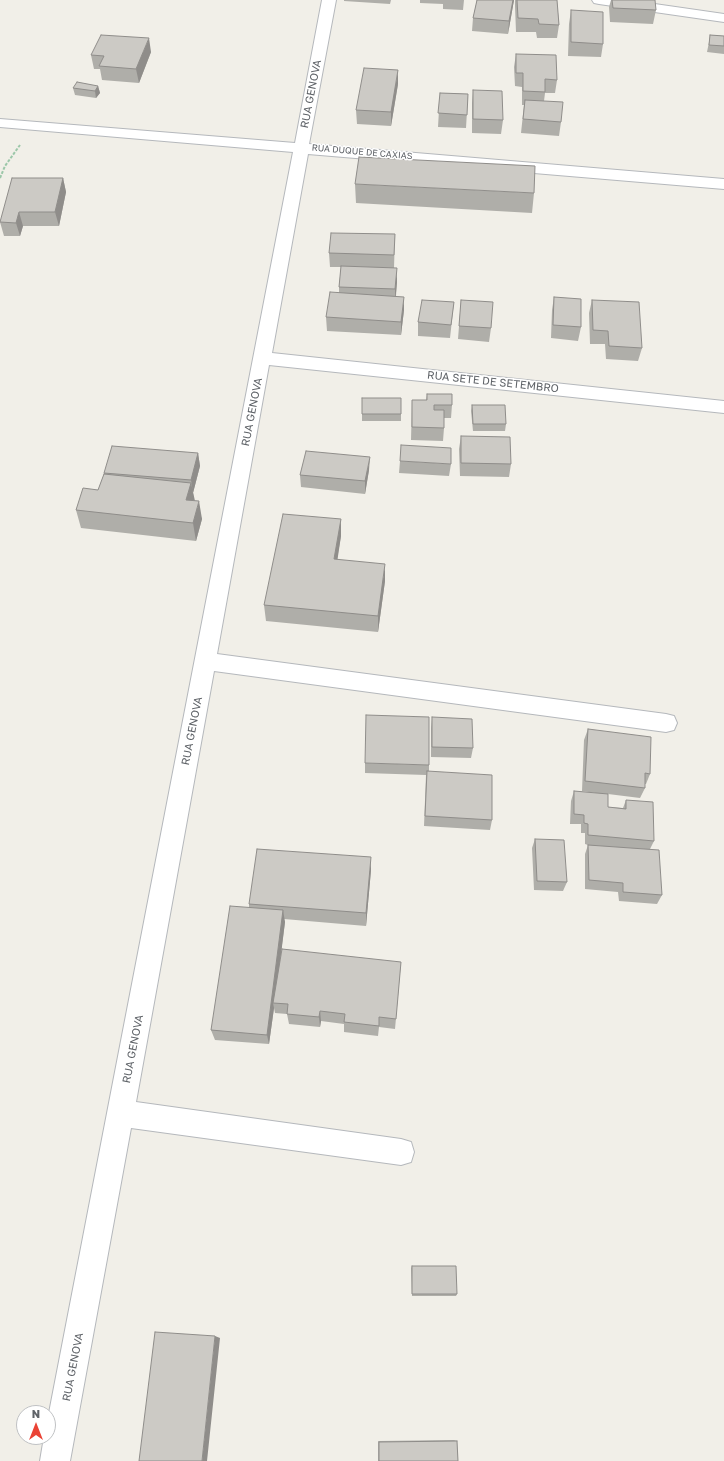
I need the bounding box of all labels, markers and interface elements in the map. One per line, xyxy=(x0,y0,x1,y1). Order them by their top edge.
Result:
street label: RUA GENOVA xyxy=(298,59,324,129)
street label: RUA DUQUE DE CAXIAS xyxy=(311,142,413,162)
street label: RUA SETE DE SETEMBRO xyxy=(427,369,559,395)
street label: RUA GENOVA xyxy=(239,377,265,447)
street label: RUA GENOVA xyxy=(179,696,205,766)
street label: RUA GENOVA xyxy=(120,1014,146,1084)
street label: RUA GENOVA xyxy=(60,1332,86,1402)
north arrow xyxy=(16,1405,56,1445)
text: N xyxy=(32,1407,40,1420)

